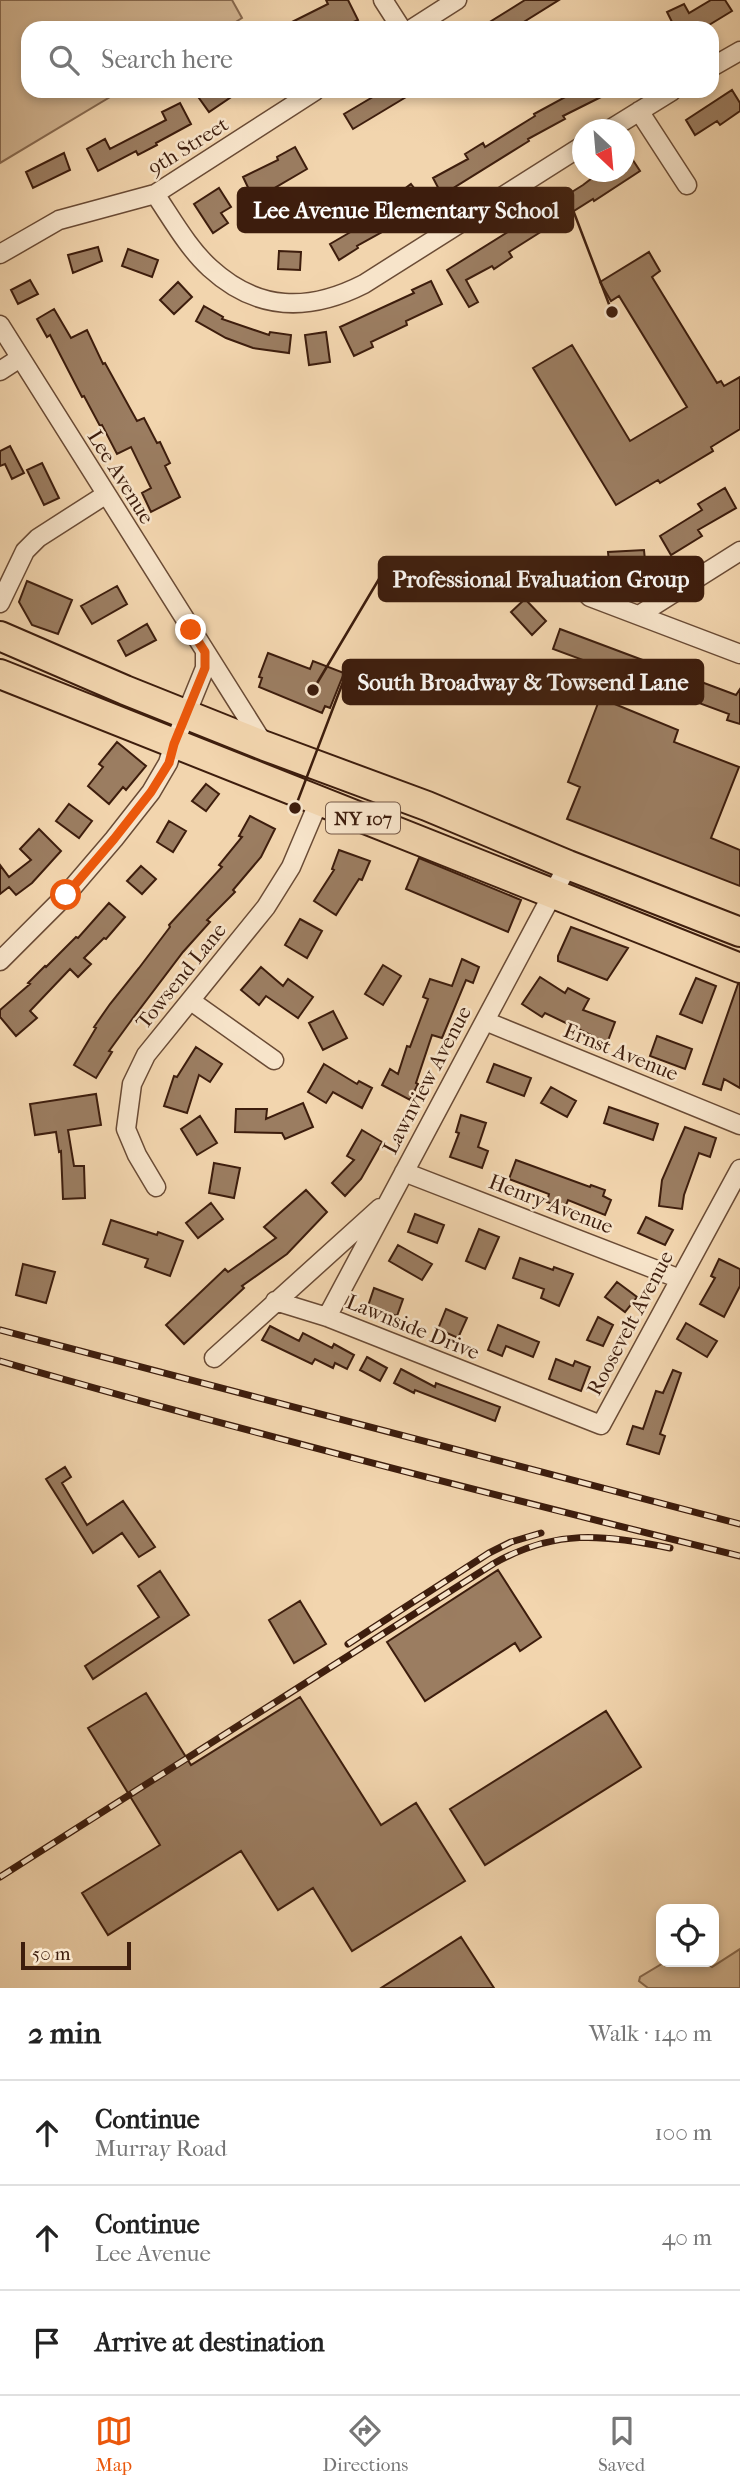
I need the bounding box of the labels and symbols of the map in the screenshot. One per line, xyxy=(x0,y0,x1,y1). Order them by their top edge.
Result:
street label: 9th Street xyxy=(143,112,233,180)
north arrow xyxy=(572,119,635,182)
callout: Lee Avenue Elementary School xyxy=(238,188,573,232)
text: Lee Avenue Elementary School xyxy=(253,197,560,224)
street label: Lee Avenue xyxy=(83,426,159,528)
callout: Professional Evaluation Group xyxy=(379,557,703,601)
text: Professional Evaluation Group xyxy=(393,566,690,593)
route end xyxy=(175,614,206,645)
callout: South Broadway & Towsend Lane xyxy=(343,660,703,704)
text: South Broadway & Towsend Lane xyxy=(357,669,689,696)
road number: NY 107 xyxy=(326,803,400,834)
route start xyxy=(50,879,81,910)
street label: Towsend Lane xyxy=(131,918,231,1034)
street label: Lawnview Avenue xyxy=(378,1002,476,1158)
street label: Ernst Avenue xyxy=(560,1018,682,1086)
street label: Henry Avenue xyxy=(485,1169,617,1239)
street label: Roosevelt Avenue xyxy=(582,1247,678,1399)
street label: Lawnside Drive xyxy=(343,1289,483,1365)
scale bar xyxy=(21,1939,131,1971)

